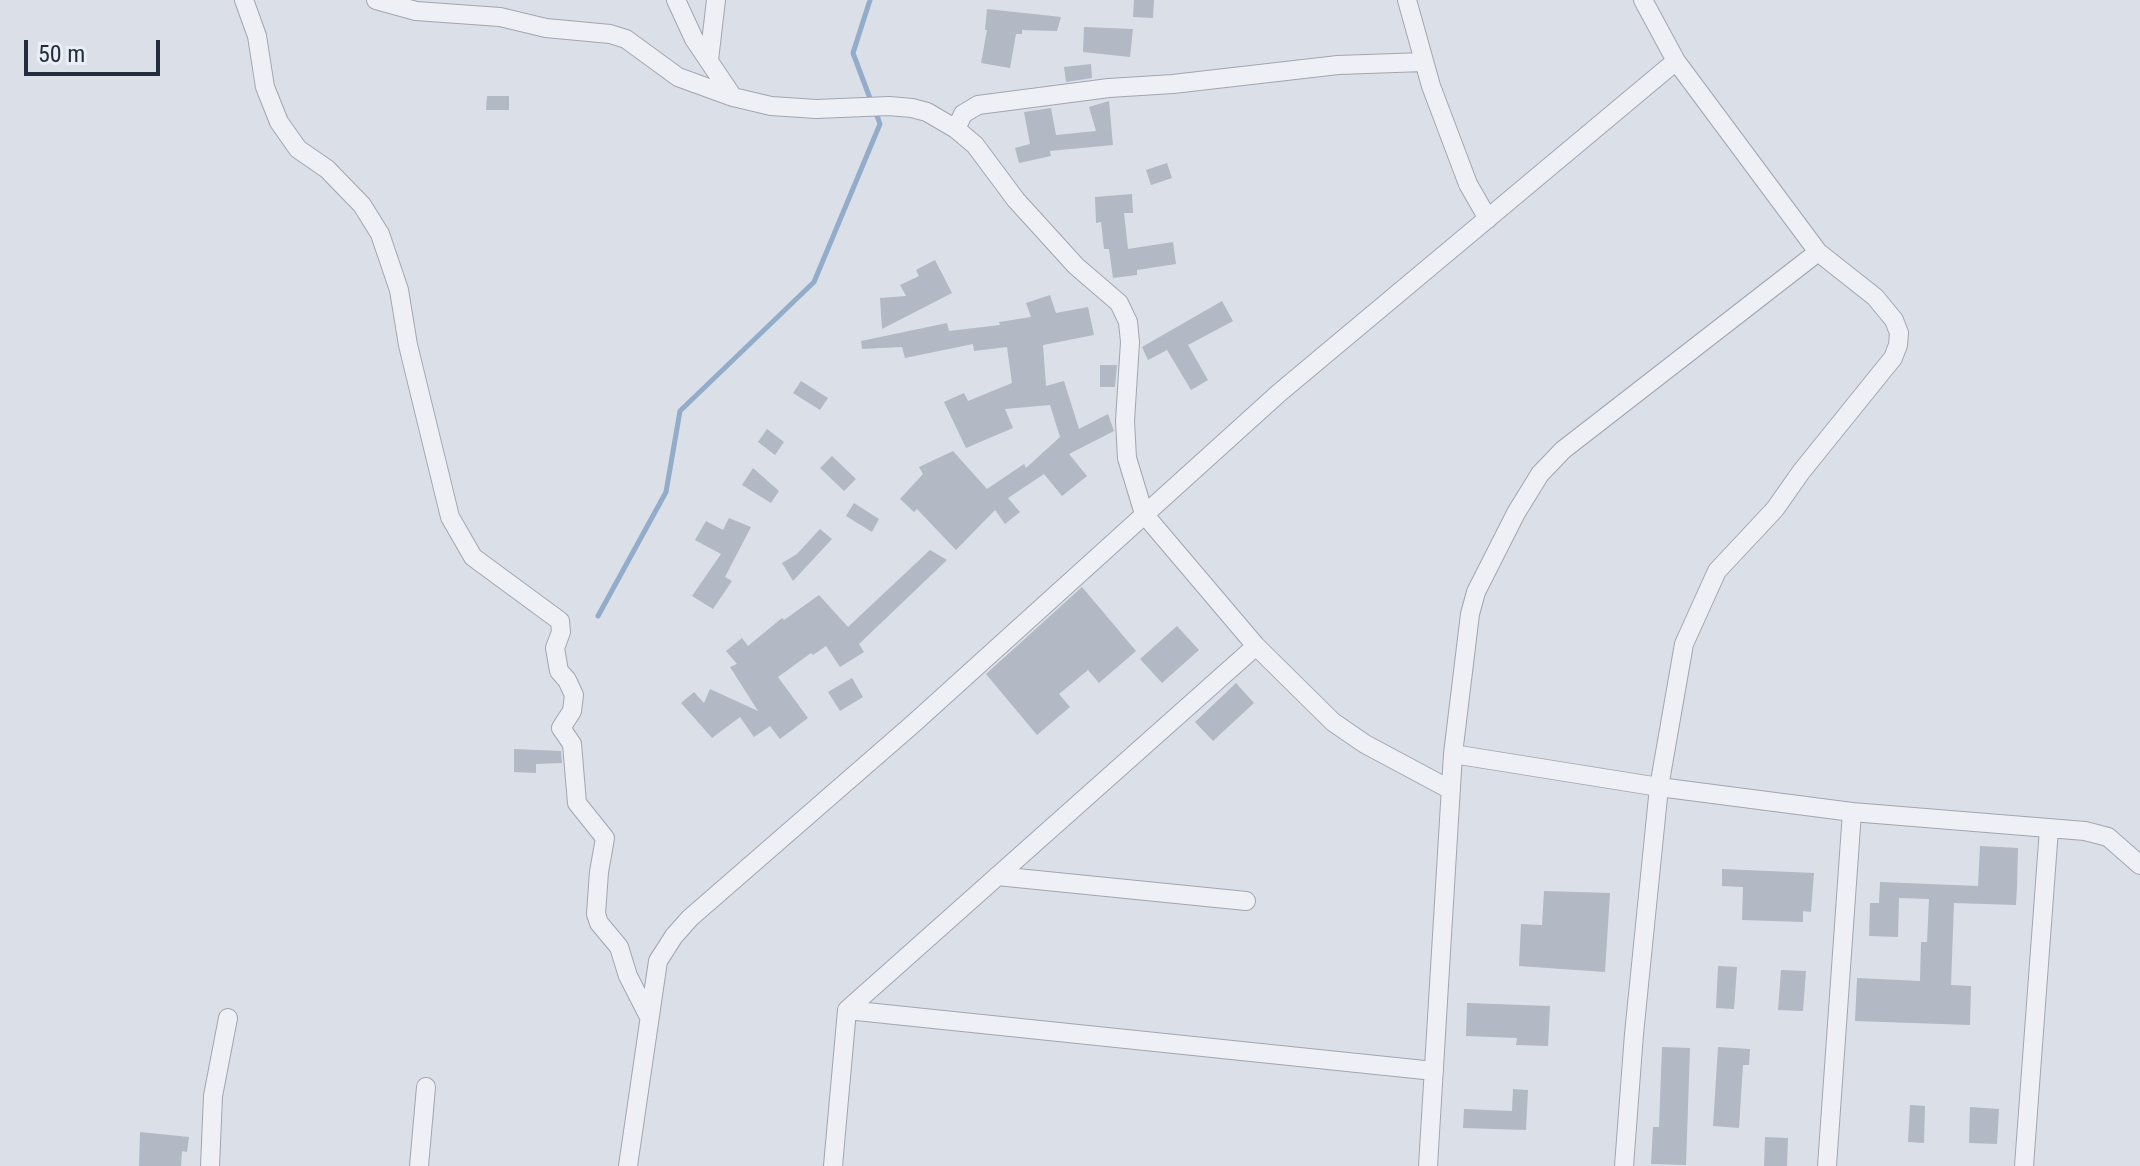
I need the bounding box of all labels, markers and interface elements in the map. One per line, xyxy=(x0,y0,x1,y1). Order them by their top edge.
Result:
scale bar xyxy=(28,24,164,74)
text: 50 m xyxy=(38,40,85,68)

